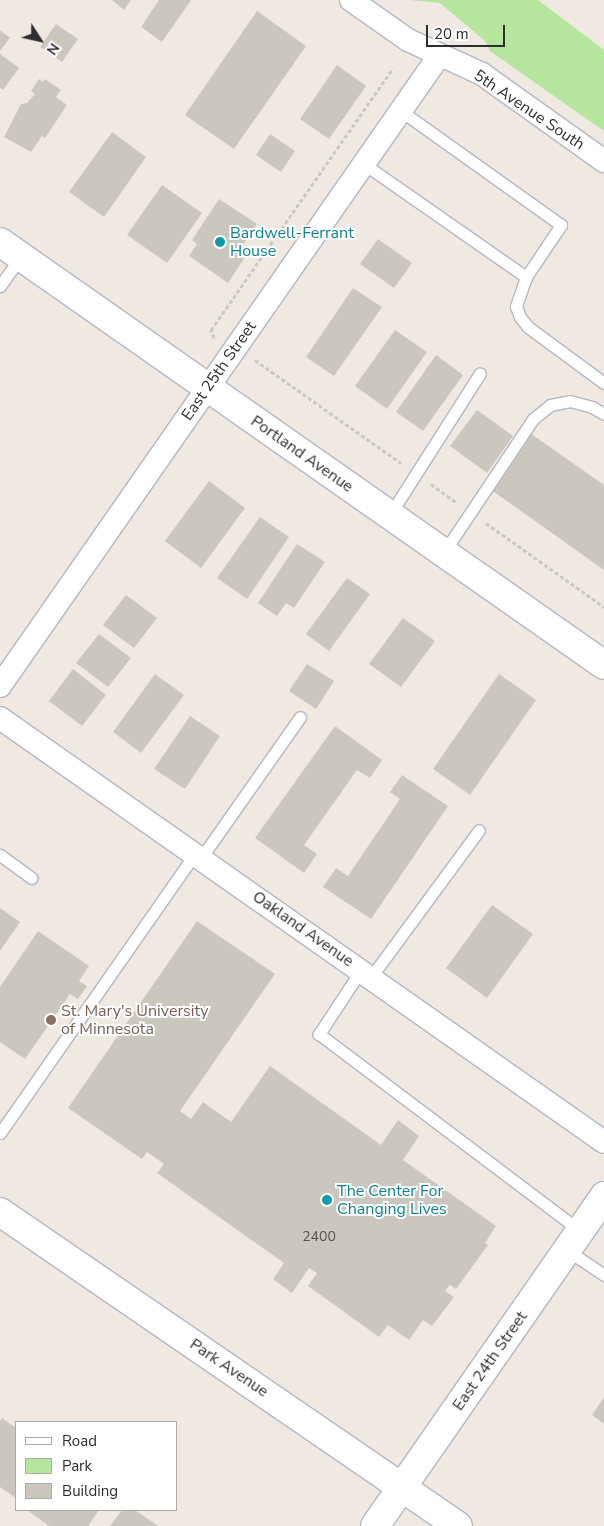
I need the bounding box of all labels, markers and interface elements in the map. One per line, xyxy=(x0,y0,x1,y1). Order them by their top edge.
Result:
north arrow xyxy=(15,15,65,65)
scale bar xyxy=(429,15,508,47)
text: 20 m xyxy=(434,24,469,44)
text: N xyxy=(42,39,63,59)
street label: 5th Avenue South xyxy=(470,66,588,154)
place label: Bardwell-Ferrant House xyxy=(230,223,354,261)
marker: Bardwell-Ferrant House xyxy=(214,236,226,248)
street label: East 25th Street xyxy=(178,318,260,424)
street label: Portland Avenue xyxy=(247,412,357,496)
street label: Oakland Avenue xyxy=(249,887,357,971)
place label: St. Mary's University of Minnesota xyxy=(61,1001,208,1039)
marker: St. Mary's University of Minnesota xyxy=(45,1014,57,1026)
place label: The Center For Changing Lives xyxy=(337,1181,447,1219)
marker: The Center For Changing Lives xyxy=(321,1194,333,1206)
house number: 2400 xyxy=(302,1229,336,1245)
street label: East 24th Street xyxy=(449,1308,531,1414)
street label: Park Avenue xyxy=(186,1335,272,1401)
legend xyxy=(15,1421,178,1511)
text: Road xyxy=(62,1431,97,1451)
text: Park xyxy=(62,1456,92,1476)
text: Building xyxy=(62,1481,118,1501)

